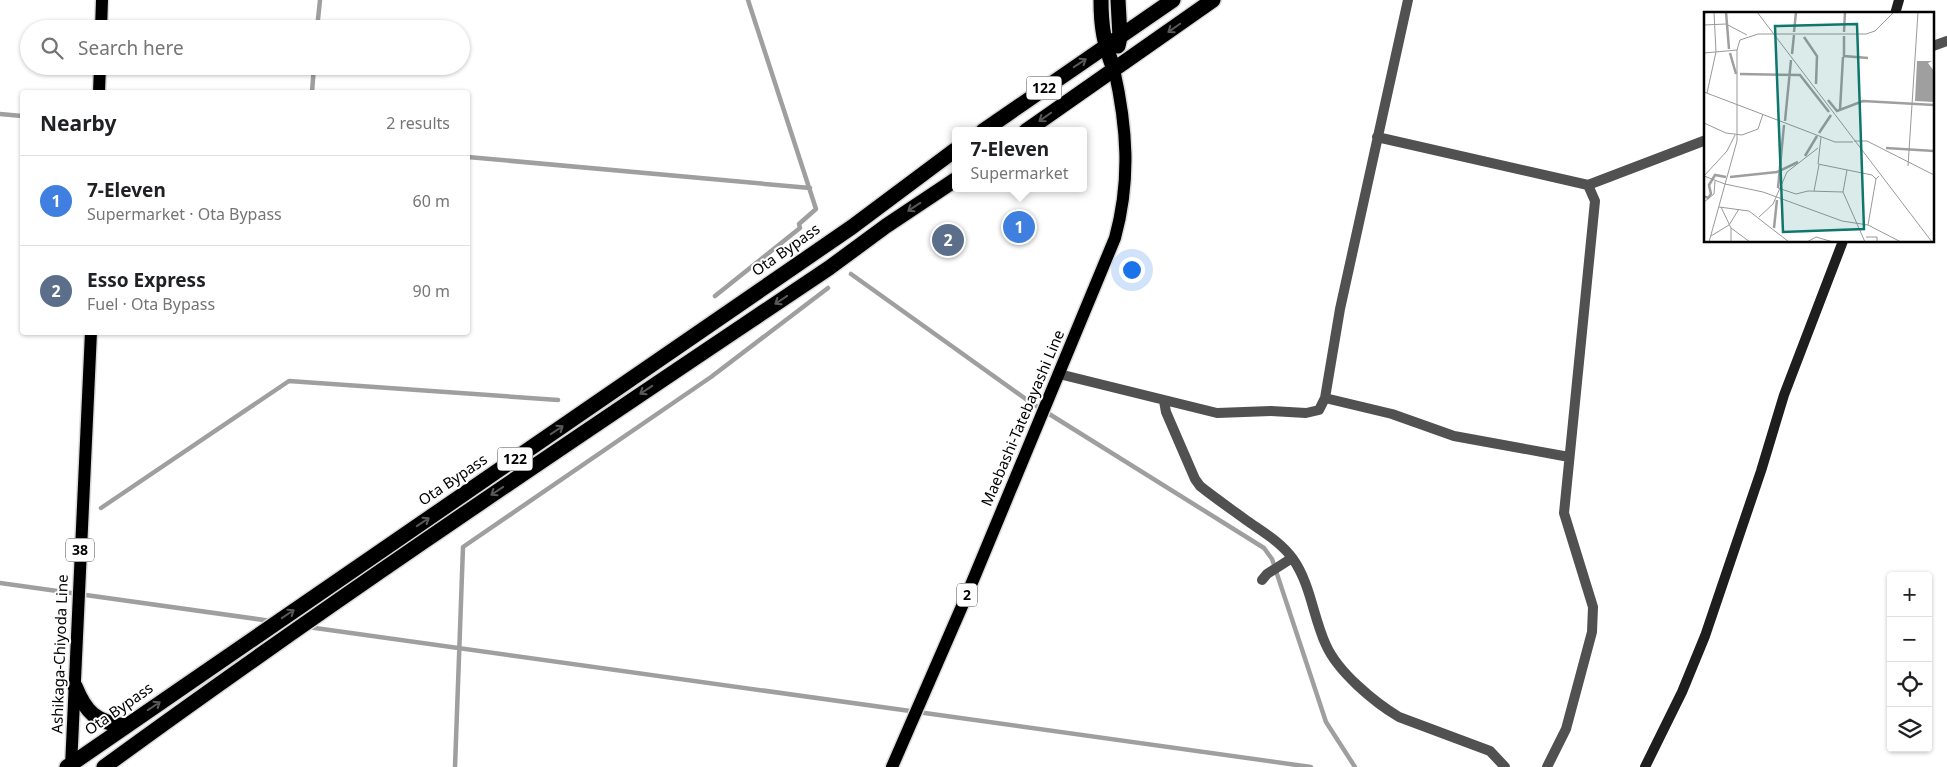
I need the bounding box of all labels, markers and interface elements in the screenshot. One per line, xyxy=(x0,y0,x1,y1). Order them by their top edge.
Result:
inset map xyxy=(1704,12,1934,242)
search box xyxy=(20,20,470,75)
one-way arrow xyxy=(1167,23,1181,33)
icon: search xyxy=(38,34,66,62)
text: Search here xyxy=(78,35,184,61)
one-way arrow xyxy=(1073,57,1087,67)
road number: 122 xyxy=(1026,76,1062,100)
text: Nearby xyxy=(40,109,116,137)
text: 2 results xyxy=(386,112,450,134)
one-way arrow xyxy=(1039,112,1053,122)
popup xyxy=(952,127,1087,192)
text: 7-Eleven xyxy=(970,136,1049,162)
text: Supermarket xyxy=(970,162,1069,184)
text: 7-Eleven xyxy=(87,177,166,203)
text: 1 xyxy=(51,190,61,212)
text: 60 m xyxy=(413,190,450,212)
one-way arrow xyxy=(908,202,922,212)
text: Supermarket · Ota Bypass xyxy=(87,203,282,225)
pin: 1 xyxy=(1003,208,1035,246)
street label: Ota Bypass xyxy=(747,218,823,280)
pin: 2 xyxy=(932,221,964,259)
your location xyxy=(1119,257,1145,283)
text: Esso Express xyxy=(87,267,206,293)
text: 2 xyxy=(51,280,61,302)
text: 90 m xyxy=(413,280,450,302)
text: Fuel · Ota Bypass xyxy=(87,293,215,315)
one-way arrow xyxy=(774,295,788,305)
street label: Maebashi-Tatebayashi Line xyxy=(976,326,1068,509)
one-way arrow xyxy=(639,385,653,396)
one-way arrow xyxy=(549,425,563,435)
road number: 122 xyxy=(498,448,532,470)
street label: Ota Bypass xyxy=(414,449,491,510)
one-way arrow xyxy=(490,486,504,496)
one-way arrow xyxy=(415,517,429,527)
road number: 38 xyxy=(66,538,94,562)
map controls xyxy=(1887,572,1932,752)
button: + xyxy=(1887,572,1932,617)
street label: Ashikaga-Chiyoda Line xyxy=(46,574,72,734)
road number: 2 xyxy=(957,584,977,606)
one-way arrow xyxy=(281,609,295,619)
button: − xyxy=(1887,617,1932,662)
button: locate xyxy=(1887,662,1932,707)
street label: Ota Bypass xyxy=(80,677,156,739)
one-way arrow xyxy=(147,700,161,711)
button: layers xyxy=(1887,707,1932,752)

